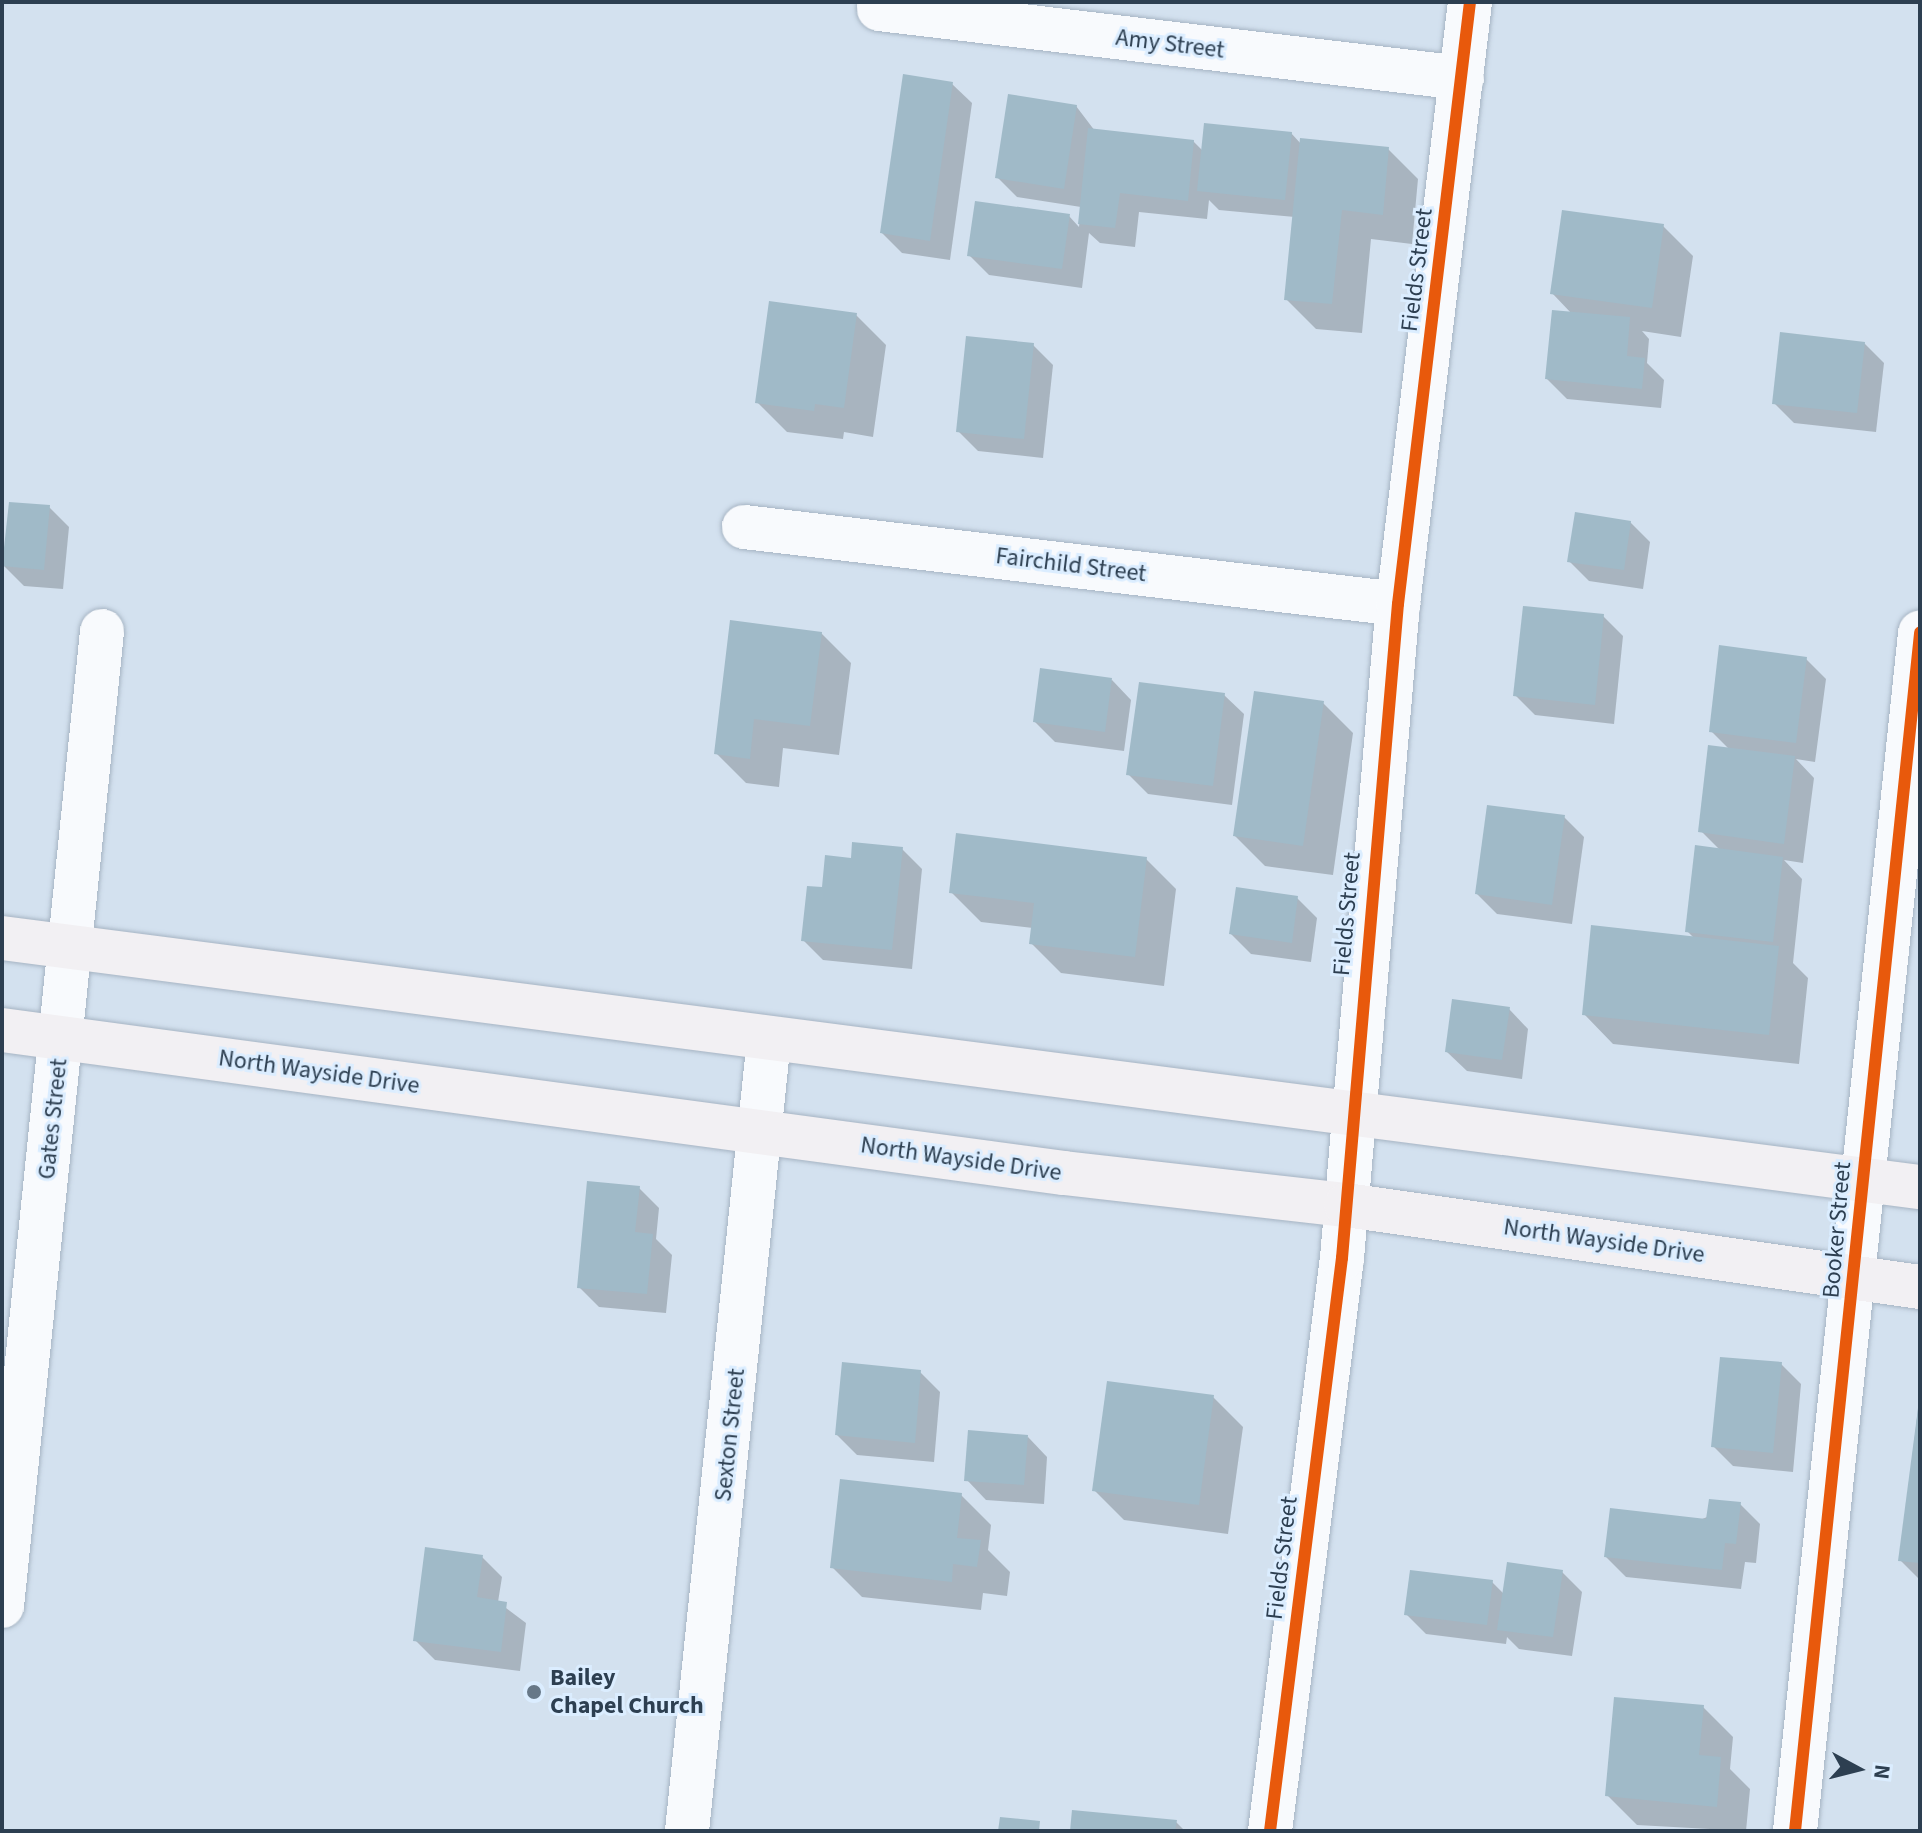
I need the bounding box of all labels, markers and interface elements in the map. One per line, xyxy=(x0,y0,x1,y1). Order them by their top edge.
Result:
street label: Amy Street xyxy=(1114,23,1226,65)
street label: Fields Street xyxy=(1395,207,1439,333)
street label: Fairchild Street xyxy=(994,541,1148,589)
street label: Fields Street xyxy=(1327,851,1367,977)
street label: North Wayside Drive xyxy=(217,1044,421,1100)
street label: Gates Street xyxy=(32,1057,74,1181)
street label: North Wayside Drive xyxy=(859,1131,1063,1187)
street label: Booker Street xyxy=(1817,1161,1857,1299)
street label: North Wayside Drive xyxy=(1502,1213,1706,1269)
street label: Sexton Street xyxy=(709,1367,751,1503)
street label: Fields Street xyxy=(1260,1495,1304,1621)
place label: Bailey Chapel Church xyxy=(550,1664,704,1720)
marker: Bailey Chapel Church xyxy=(525,1683,543,1701)
north arrow xyxy=(1818,1729,1898,1809)
text: N xyxy=(1865,1763,1899,1781)

